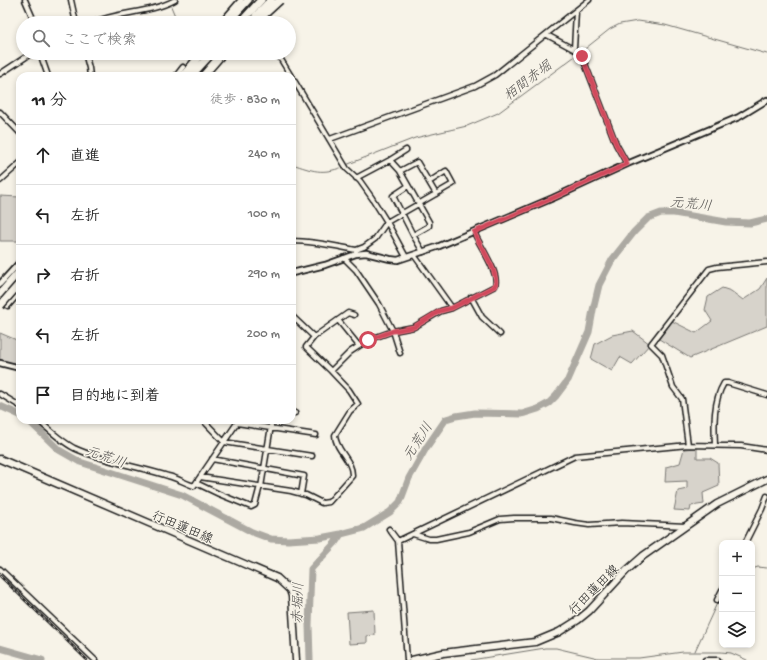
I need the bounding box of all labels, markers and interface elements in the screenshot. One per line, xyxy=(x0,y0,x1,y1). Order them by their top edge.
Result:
search box xyxy=(16,16,296,60)
icon: search xyxy=(30,27,52,49)
text: ここで検索 xyxy=(62,32,137,50)
route end xyxy=(573,47,591,65)
water label: 栢間赤堀 xyxy=(500,57,557,106)
text: 11 分 xyxy=(32,92,67,112)
text: 徒歩 · 830 m xyxy=(210,93,280,108)
icon: ahead xyxy=(32,144,54,166)
text: 240 m xyxy=(248,147,280,162)
text: 直進 xyxy=(70,148,100,166)
water label: 元荒川 xyxy=(669,194,713,216)
icon: left xyxy=(32,204,54,226)
text: 100 m xyxy=(248,207,280,222)
text: 左折 xyxy=(70,208,100,226)
icon: right xyxy=(32,264,54,286)
text: 290 m xyxy=(247,267,280,282)
text: 右折 xyxy=(70,268,100,286)
icon: left xyxy=(32,324,54,346)
text: 200 m xyxy=(247,327,280,342)
text: 左折 xyxy=(70,328,100,346)
route start xyxy=(359,331,377,349)
icon: arrive xyxy=(32,384,54,406)
text: 目的地に到着 xyxy=(70,388,160,406)
water label: 元荒川 xyxy=(400,420,438,465)
water label: 元荒川 xyxy=(83,443,128,473)
street label: 行田蓮田線 xyxy=(149,509,216,548)
map controls xyxy=(719,540,755,648)
button: + xyxy=(719,540,755,576)
street label: 行田蓮田線 xyxy=(566,562,624,619)
button: − xyxy=(719,576,755,612)
water label: 赤堀川 xyxy=(289,582,309,624)
button: layers xyxy=(719,612,755,648)

